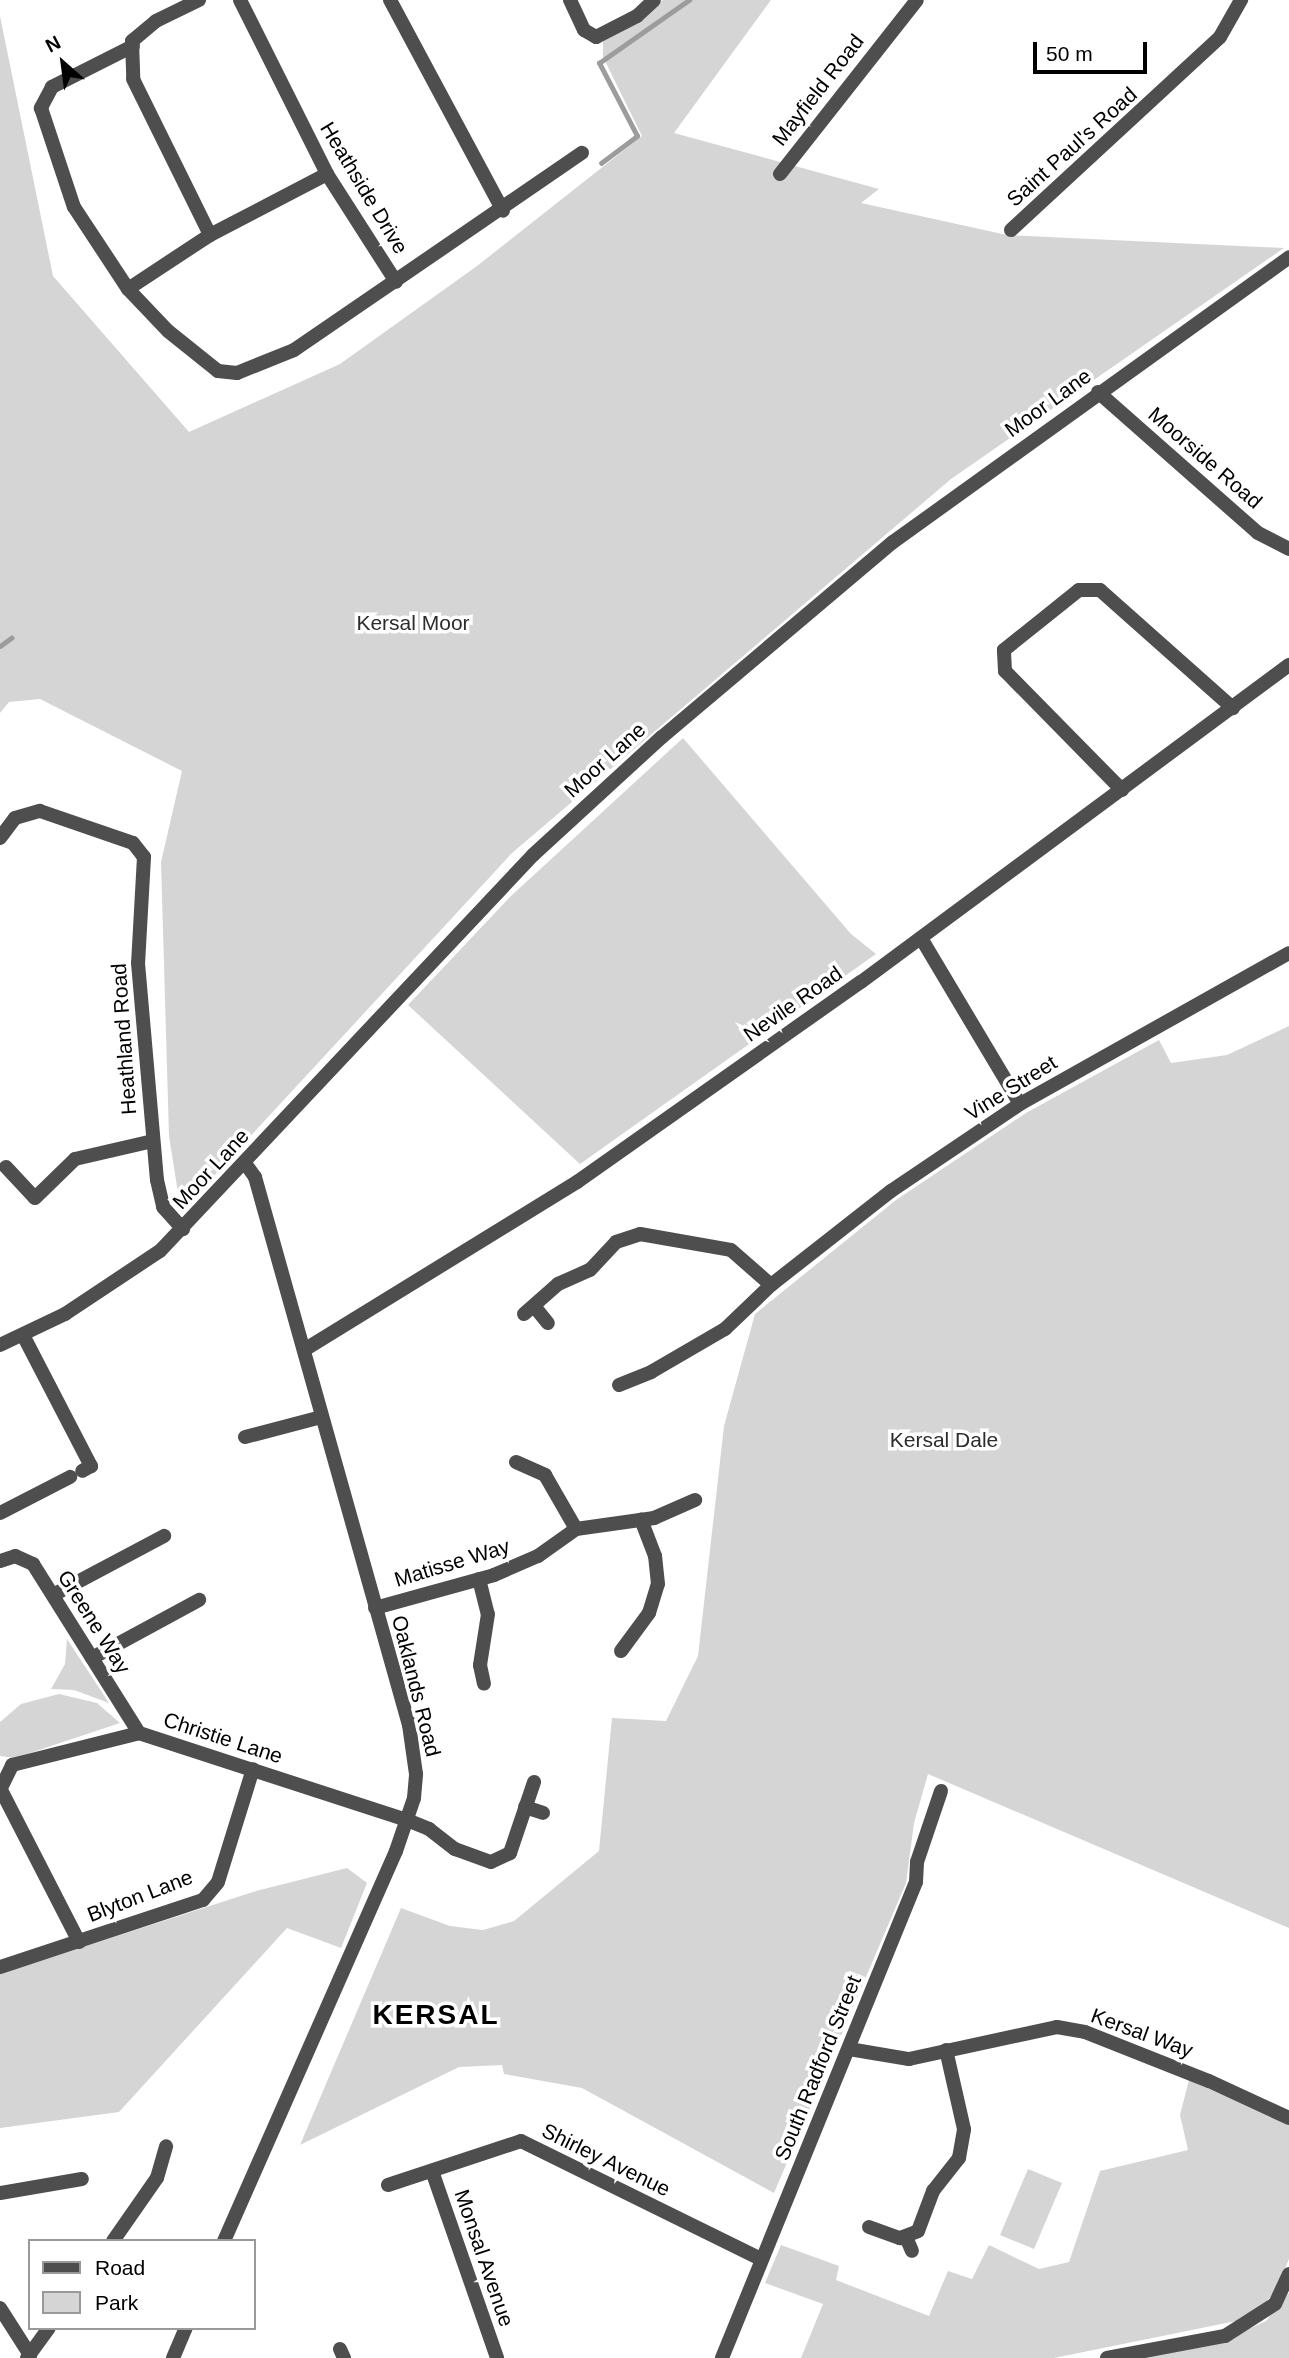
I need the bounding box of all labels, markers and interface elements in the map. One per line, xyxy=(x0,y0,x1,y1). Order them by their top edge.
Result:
north arrow xyxy=(28,28,98,98)
scale bar xyxy=(1037,28,1151,72)
street label: Mayfield Road xyxy=(767,29,869,151)
text: N xyxy=(42,32,64,57)
text: 50 m xyxy=(1046,42,1093,65)
street label: Saint Paul's Road xyxy=(1002,82,1142,212)
street label: Heathside Drive xyxy=(315,117,413,259)
street label: Moor Lane xyxy=(1000,363,1096,443)
street label: Moorside Road xyxy=(1143,402,1267,514)
park label: Kersal Moor xyxy=(356,610,470,636)
street label: Moor Lane xyxy=(559,717,651,803)
street label: Nevile Road xyxy=(739,961,847,1047)
street label: Heathland Road xyxy=(106,962,142,1116)
street label: Vine Street xyxy=(960,1050,1062,1126)
street label: Moor Lane xyxy=(168,1124,254,1214)
park label: Kersal Dale xyxy=(890,1427,998,1453)
street label: Matisse Way xyxy=(391,1533,513,1593)
street label: Greene Way xyxy=(52,1566,136,1678)
street label: Oaklands Road xyxy=(386,1613,446,1759)
street label: Christie Lane xyxy=(160,1707,286,1769)
street label: Blyton Lane xyxy=(84,1864,196,1928)
street label: South Radford Street xyxy=(769,1972,867,2164)
district label: KERSAL xyxy=(373,1998,499,2032)
street label: Kersal Way xyxy=(1088,2003,1196,2063)
street label: Shirley Avenue xyxy=(537,2118,675,2202)
street label: Monsal Avenue xyxy=(449,2186,519,2330)
legend xyxy=(28,2239,256,2330)
text: Road xyxy=(95,2256,145,2279)
text: Park xyxy=(95,2291,138,2314)

